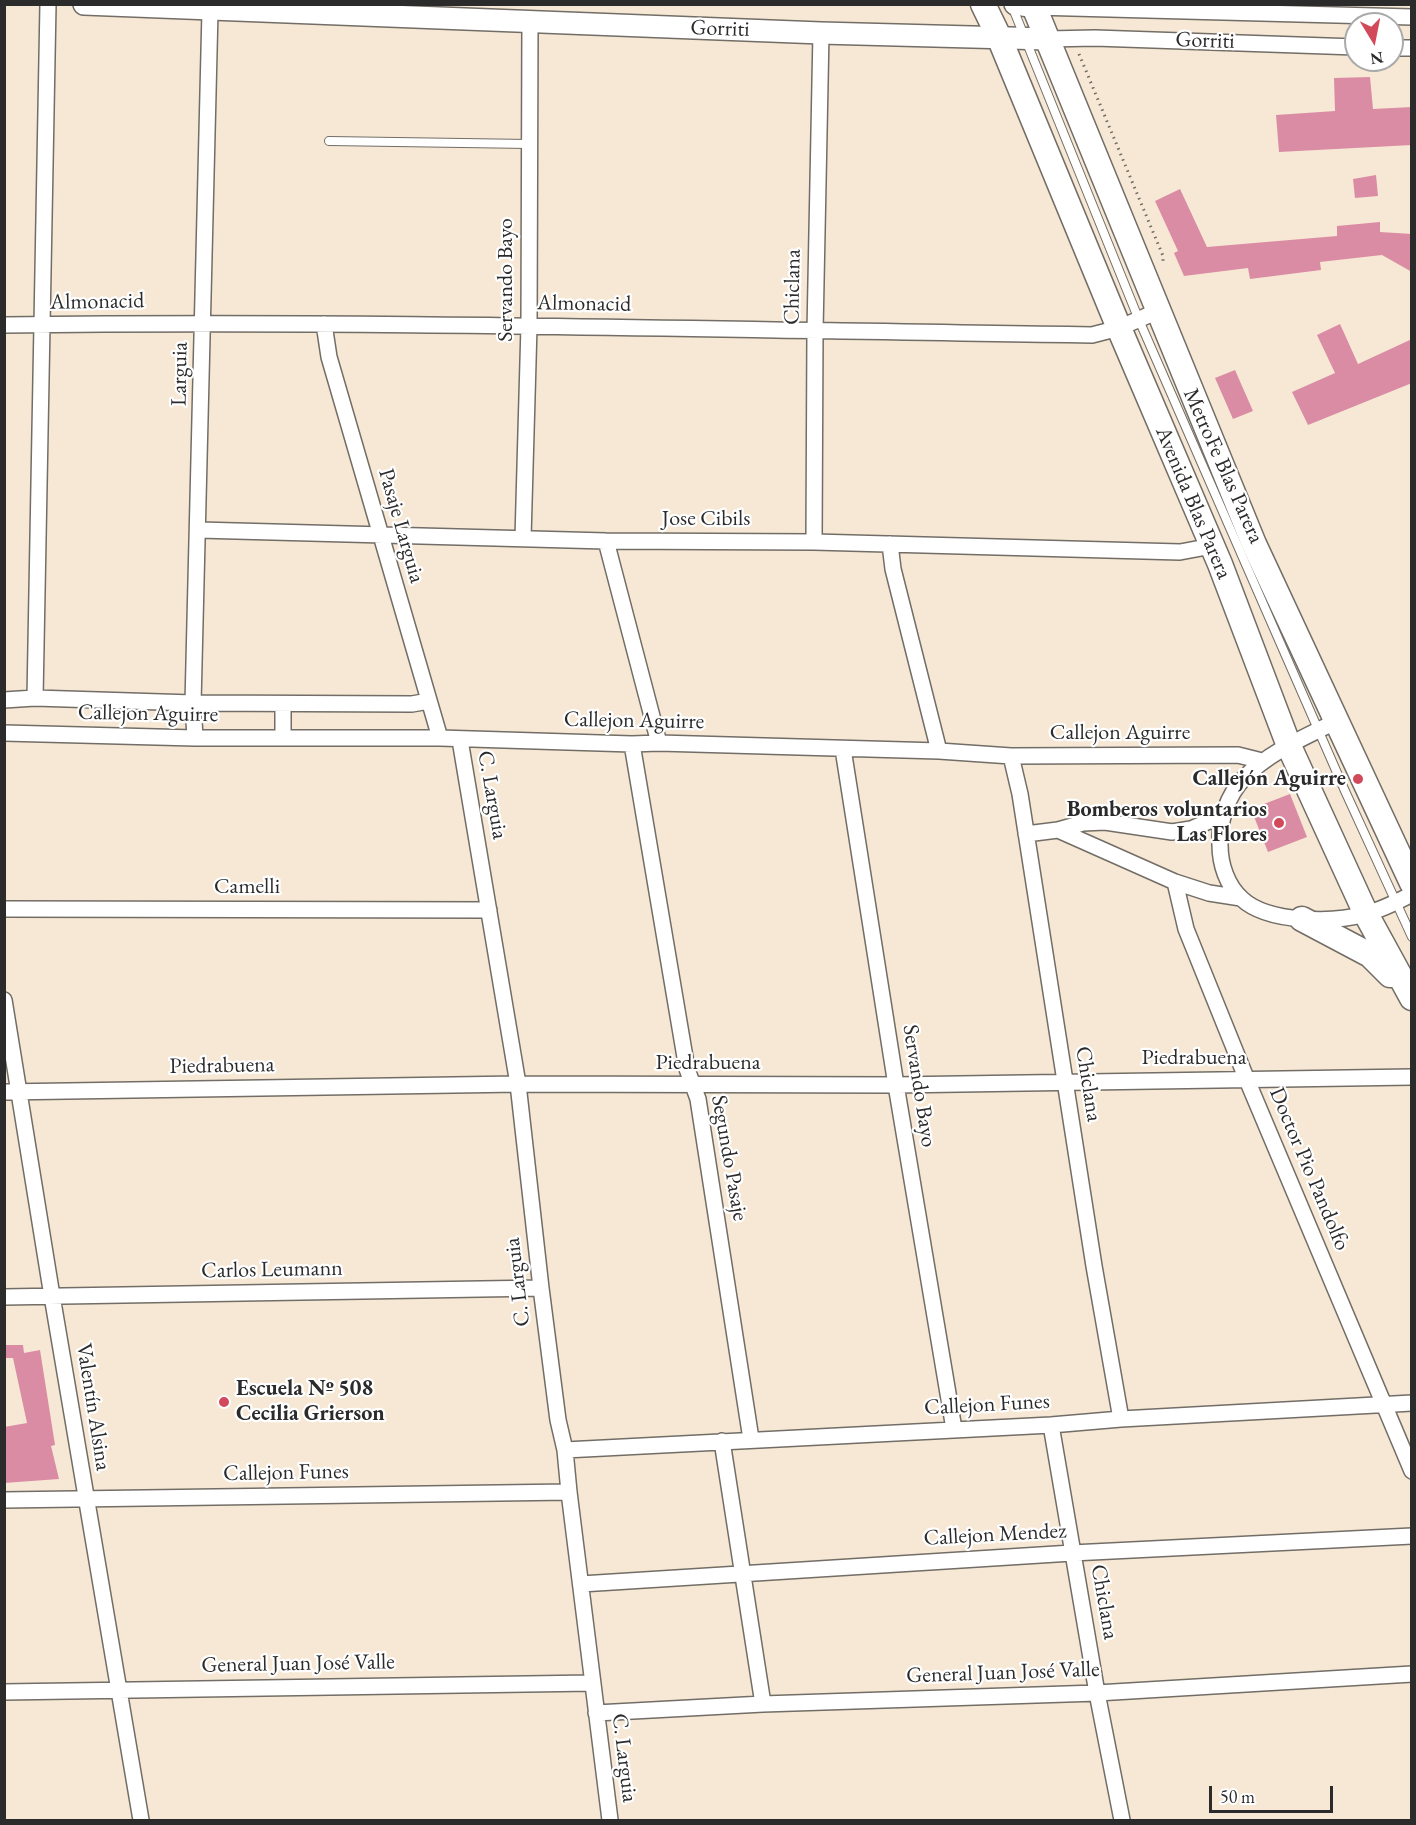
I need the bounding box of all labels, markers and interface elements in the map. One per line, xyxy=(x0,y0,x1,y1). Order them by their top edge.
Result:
north arrow xyxy=(1344,12,1404,72)
street label: Gorriti xyxy=(690,15,750,43)
street label: Gorriti xyxy=(1175,27,1235,55)
text: N xyxy=(1369,47,1385,70)
street label: Servando Bayo xyxy=(493,218,519,342)
street label: Chiclana xyxy=(779,249,807,325)
street label: Almonacid xyxy=(50,288,144,316)
street label: Almonacid xyxy=(537,290,631,318)
street label: Larguia xyxy=(166,342,194,406)
street label: MetroFe Blas Parera xyxy=(1177,384,1269,548)
street label: Avenida Blas Parera xyxy=(1149,423,1237,583)
street label: Pasaje Larguia xyxy=(372,466,430,586)
street label: Jose Cibils xyxy=(662,506,750,532)
street label: Callejon Aguirre xyxy=(78,700,218,728)
street label: Callejon Aguirre xyxy=(564,707,704,735)
street label: Callejon Aguirre xyxy=(1050,720,1190,746)
street label: C. Larguia xyxy=(471,749,513,841)
place label: Callejón Aguirre xyxy=(1193,766,1346,792)
marker: Callejón Aguirre xyxy=(1351,772,1365,786)
place label: Bomberos voluntarios Las Flores xyxy=(1067,797,1267,848)
marker: Bomberos voluntarios Las Flores xyxy=(1272,816,1286,830)
street label: Camelli xyxy=(214,874,280,900)
street label: Servando Bayo xyxy=(896,1023,942,1149)
street label: Chiclana xyxy=(1069,1045,1107,1123)
street label: Piedrabuena xyxy=(1141,1045,1247,1071)
street label: Piedrabuena xyxy=(655,1050,761,1076)
street label: Piedrabuena xyxy=(169,1052,275,1080)
street label: Doctor Pio Pandolfo xyxy=(1263,1084,1355,1254)
street label: Segundo Pasaje xyxy=(705,1093,753,1223)
street label: C. Larguia xyxy=(499,1236,537,1328)
street label: Carlos Leumann xyxy=(201,1256,343,1284)
street label: Valentín Alsina xyxy=(70,1341,116,1473)
place label: Escuela Nº 508 Cecilia Grierson xyxy=(236,1376,385,1428)
street label: Callejon Funes xyxy=(924,1389,1050,1421)
marker: Escuela Nº 508 Cecilia Grierson xyxy=(217,1395,231,1409)
street label: Callejon Funes xyxy=(223,1459,349,1487)
street label: Callejon Mendez xyxy=(923,1518,1067,1552)
street label: Chiclana xyxy=(1084,1562,1124,1642)
street label: General Juan José Valle xyxy=(201,1649,395,1679)
street label: General Juan José Valle xyxy=(906,1656,1100,1690)
street label: C. Larguia xyxy=(605,1712,643,1804)
scale bar xyxy=(1212,1774,1336,1812)
text: 50 m xyxy=(1220,1785,1255,1808)

